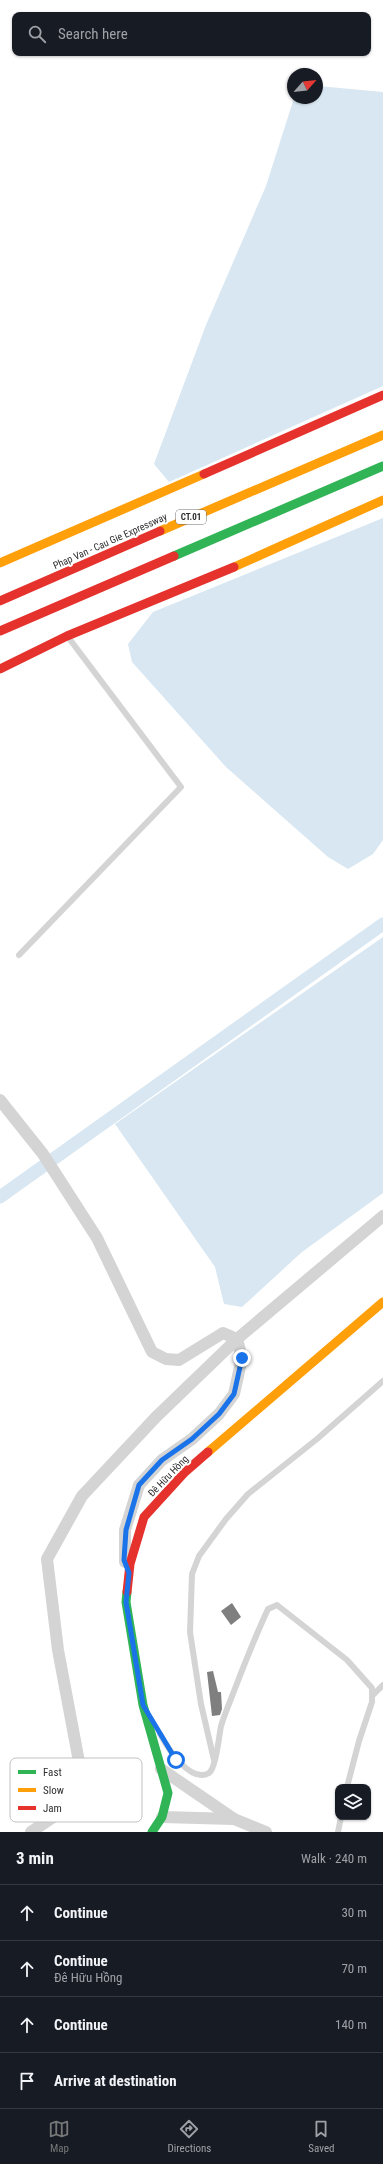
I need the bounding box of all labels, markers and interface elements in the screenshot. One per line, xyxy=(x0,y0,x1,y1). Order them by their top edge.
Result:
search box xyxy=(12,12,371,56)
icon: search xyxy=(26,23,48,45)
text: Search here xyxy=(58,25,128,43)
north arrow xyxy=(287,68,323,104)
road number: CT.01 xyxy=(176,510,206,524)
street label: Phap Van - Cau Gie Expressway xyxy=(51,511,169,571)
route end xyxy=(233,1349,251,1367)
street label: Đê Hữu Hồng xyxy=(145,1452,190,1499)
route start xyxy=(167,1751,185,1769)
legend xyxy=(10,1758,142,1822)
text: Fast xyxy=(43,1766,62,1779)
text: Slow xyxy=(43,1784,64,1797)
map controls xyxy=(335,1784,371,1820)
button: layers xyxy=(335,1784,371,1820)
text: Jam xyxy=(43,1802,62,1815)
text: 3 min xyxy=(16,1848,54,1868)
text: Walk · 240 m xyxy=(301,1851,367,1866)
icon: ahead xyxy=(16,1902,38,1924)
text: Continue xyxy=(54,1904,108,1922)
text: 30 m xyxy=(341,1905,367,1920)
text: Continue xyxy=(54,1952,108,1970)
icon: ahead xyxy=(16,1958,38,1980)
text: 70 m xyxy=(341,1961,367,1976)
text: Đê Hữu Hồng xyxy=(54,1970,122,1985)
icon: ahead xyxy=(16,2014,38,2036)
text: Continue xyxy=(54,2016,108,2034)
text: 140 m xyxy=(335,2017,367,2032)
icon: arrive xyxy=(16,2070,38,2092)
text: Arrive at destination xyxy=(54,2072,177,2090)
tab: Map xyxy=(48,2118,70,2155)
tab: Directions xyxy=(167,2118,211,2155)
tab: Saved xyxy=(308,2118,335,2155)

